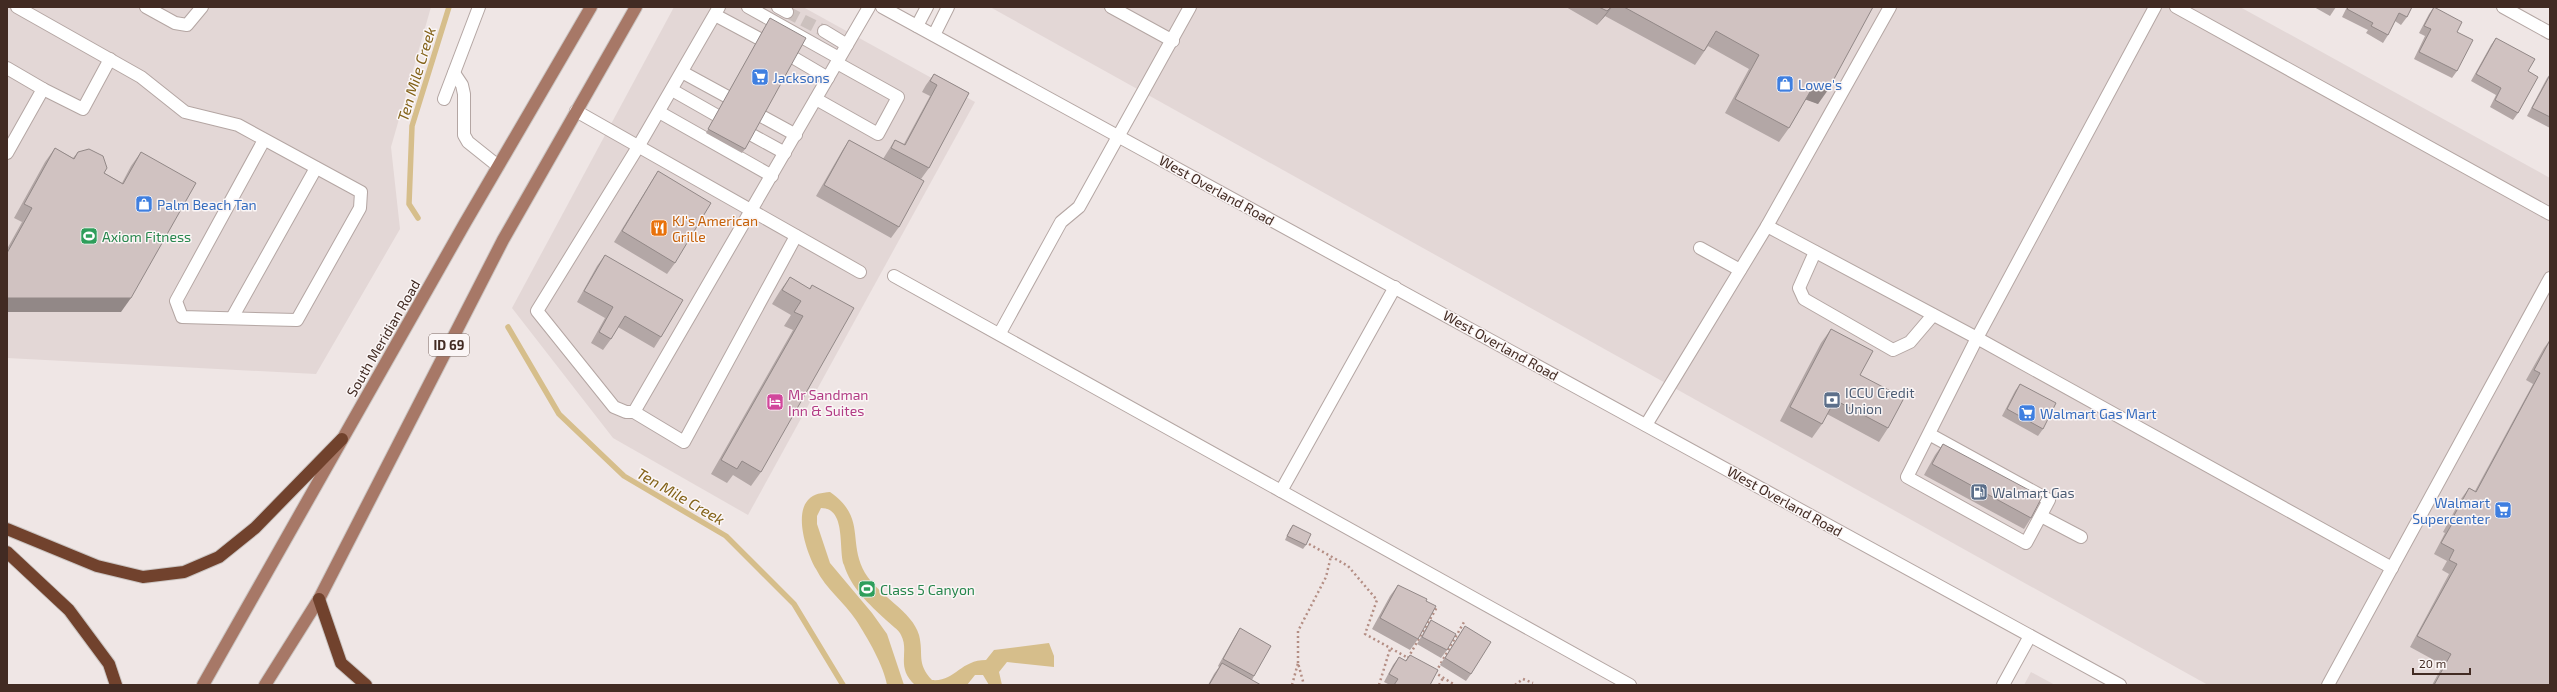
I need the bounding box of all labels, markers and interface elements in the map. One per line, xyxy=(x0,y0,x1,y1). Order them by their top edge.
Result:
water label: Ten Mile Creek xyxy=(393,24,439,123)
supermarket icon: Jacksons xyxy=(750,67,770,87)
place label: Jacksons xyxy=(773,69,830,86)
shop icon: Lowe's xyxy=(1775,74,1795,94)
place label: Lowe's xyxy=(1798,76,1842,93)
street label: West Overland Road xyxy=(1156,151,1278,229)
shop icon: Palm Beach Tan xyxy=(134,194,154,214)
place label: Palm Beach Tan xyxy=(157,196,257,213)
place label: KJ's American Grille xyxy=(672,212,758,245)
restaurant icon: KJ's American Grille xyxy=(649,218,669,238)
sports icon: Axiom Fitness xyxy=(79,226,99,246)
place label: Axiom Fitness xyxy=(102,228,191,245)
street label: South Meridian Road xyxy=(343,277,423,399)
street label: West Overland Road xyxy=(1440,306,1562,384)
road number: ID 69 xyxy=(429,334,469,356)
place label: ICCU Credit Union xyxy=(1845,384,1915,417)
place label: Mr Sandman Inn & Suites xyxy=(788,386,869,419)
bank icon: ICCU Credit Union xyxy=(1822,390,1842,410)
hotel icon: Mr Sandman Inn & Suites xyxy=(765,392,785,412)
supermarket icon: Walmart Gas Mart xyxy=(2017,403,2037,423)
place label: Walmart Gas Mart xyxy=(2040,405,2157,422)
street label: West Overland Road xyxy=(1724,462,1846,540)
water label: Ten Mile Creek xyxy=(634,464,728,528)
fuel station icon: Walmart Gas xyxy=(1969,482,1989,502)
place label: Walmart Gas xyxy=(1992,484,2075,501)
place label: Walmart Supercenter xyxy=(2412,494,2490,527)
supermarket icon: Walmart Supercenter xyxy=(2493,500,2513,520)
sports icon: Class 5 Canyon xyxy=(857,579,877,599)
place label: Class 5 Canyon xyxy=(880,581,975,598)
scale bar xyxy=(2413,650,2470,676)
text: 20 m xyxy=(2419,656,2446,670)

